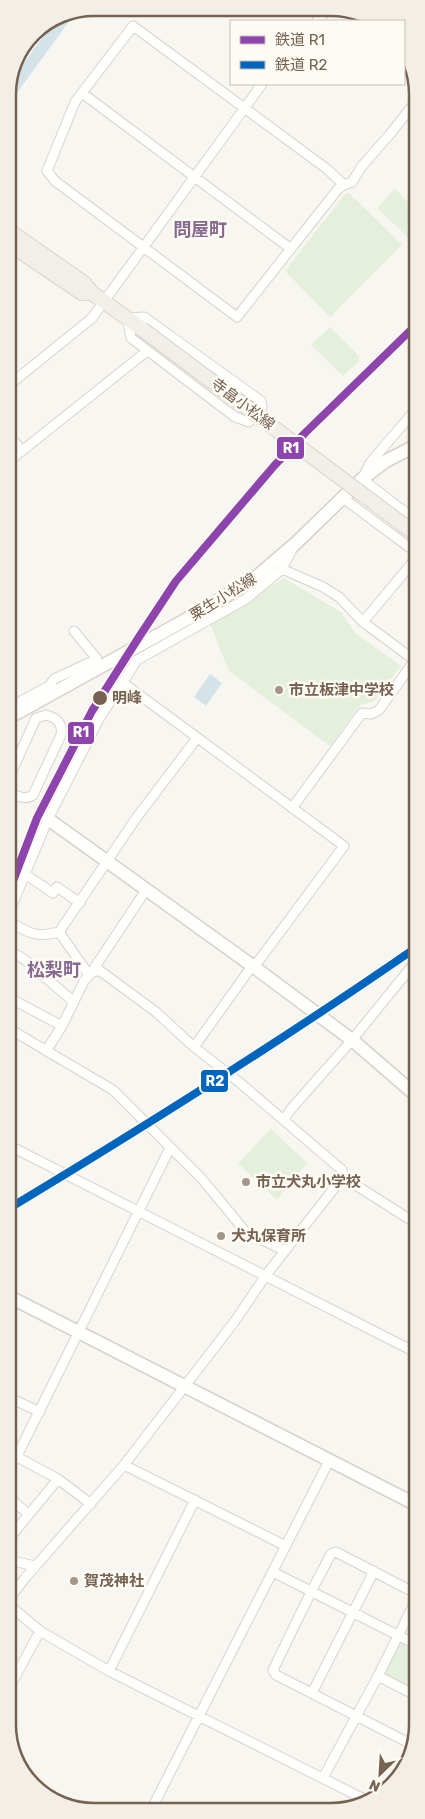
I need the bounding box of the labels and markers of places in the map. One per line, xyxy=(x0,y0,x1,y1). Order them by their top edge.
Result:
place label: 市立板津中学校 xyxy=(289,681,394,699)
marker: 市立板津中学校 xyxy=(273,684,285,696)
marker: 明峰 xyxy=(91,689,109,707)
place label: 明峰 xyxy=(112,689,142,707)
place label: 市立犬丸小学校 xyxy=(256,1173,361,1191)
marker: 市立犬丸小学校 xyxy=(240,1176,252,1188)
place label: 犬丸保育所 xyxy=(231,1227,306,1245)
marker: 犬丸保育所 xyxy=(215,1230,227,1242)
place label: 賀茂神社 xyxy=(84,1572,144,1590)
marker: 賀茂神社 xyxy=(68,1575,80,1587)

